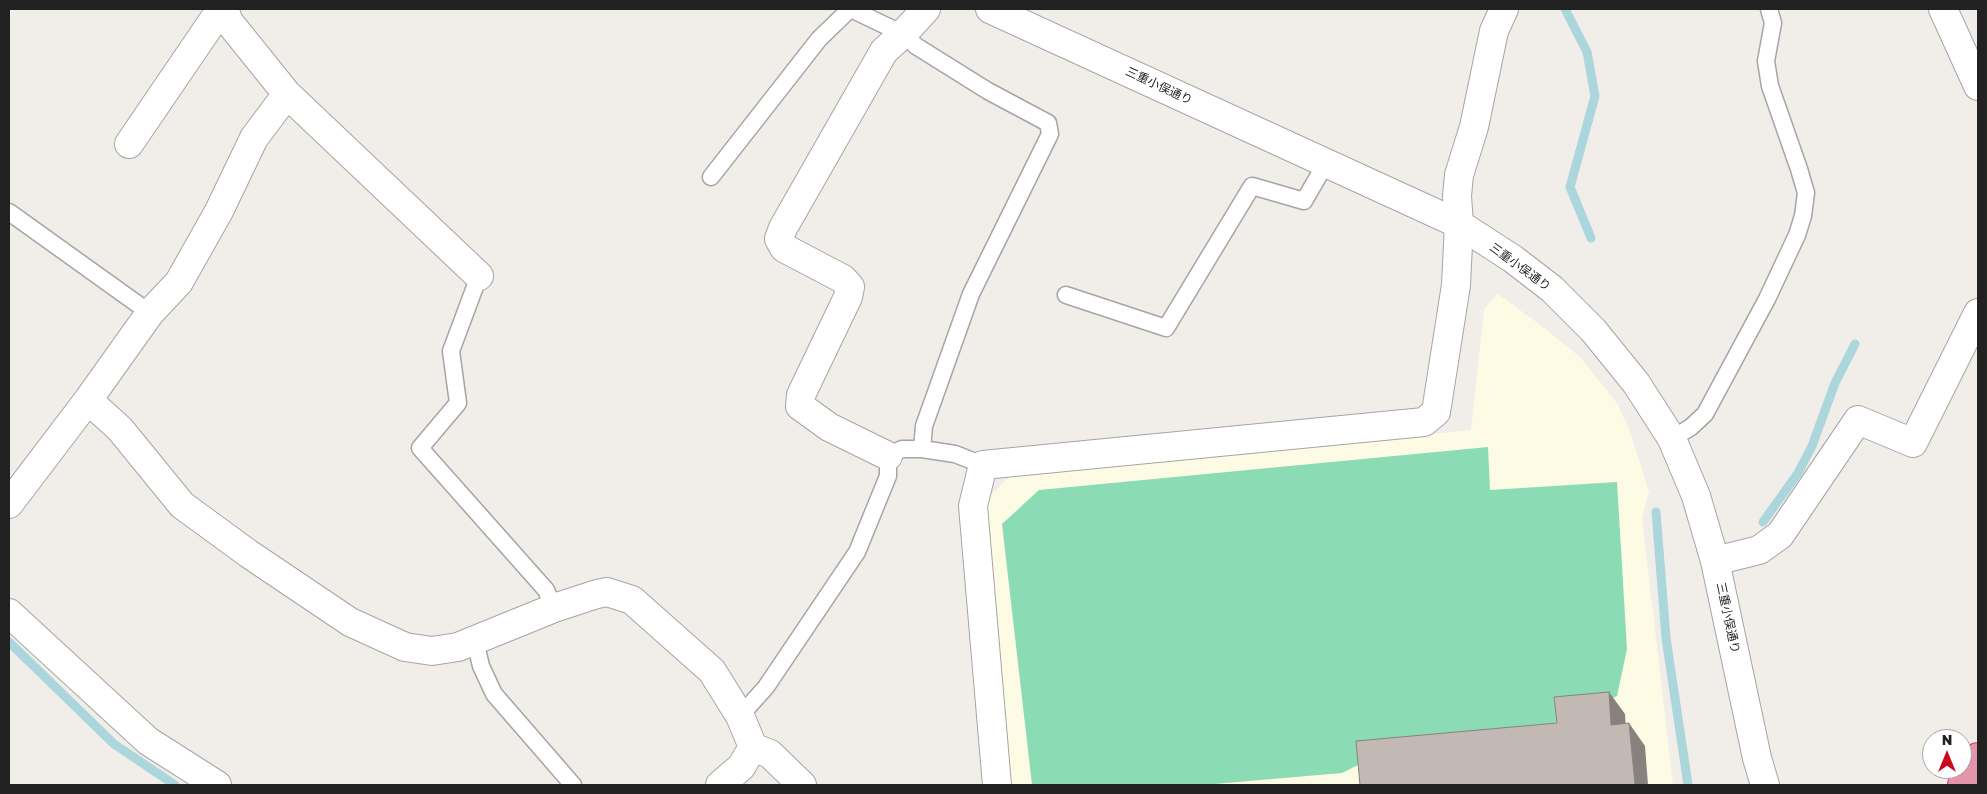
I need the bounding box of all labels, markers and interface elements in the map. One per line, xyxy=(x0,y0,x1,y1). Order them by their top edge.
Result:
street label: 三重小俣通り xyxy=(1123,64,1195,108)
street label: 三重小俣通り xyxy=(1487,240,1553,294)
street label: 三重小俣通り xyxy=(1713,581,1743,655)
north arrow xyxy=(1922,729,1972,779)
text: N xyxy=(1942,731,1952,748)

